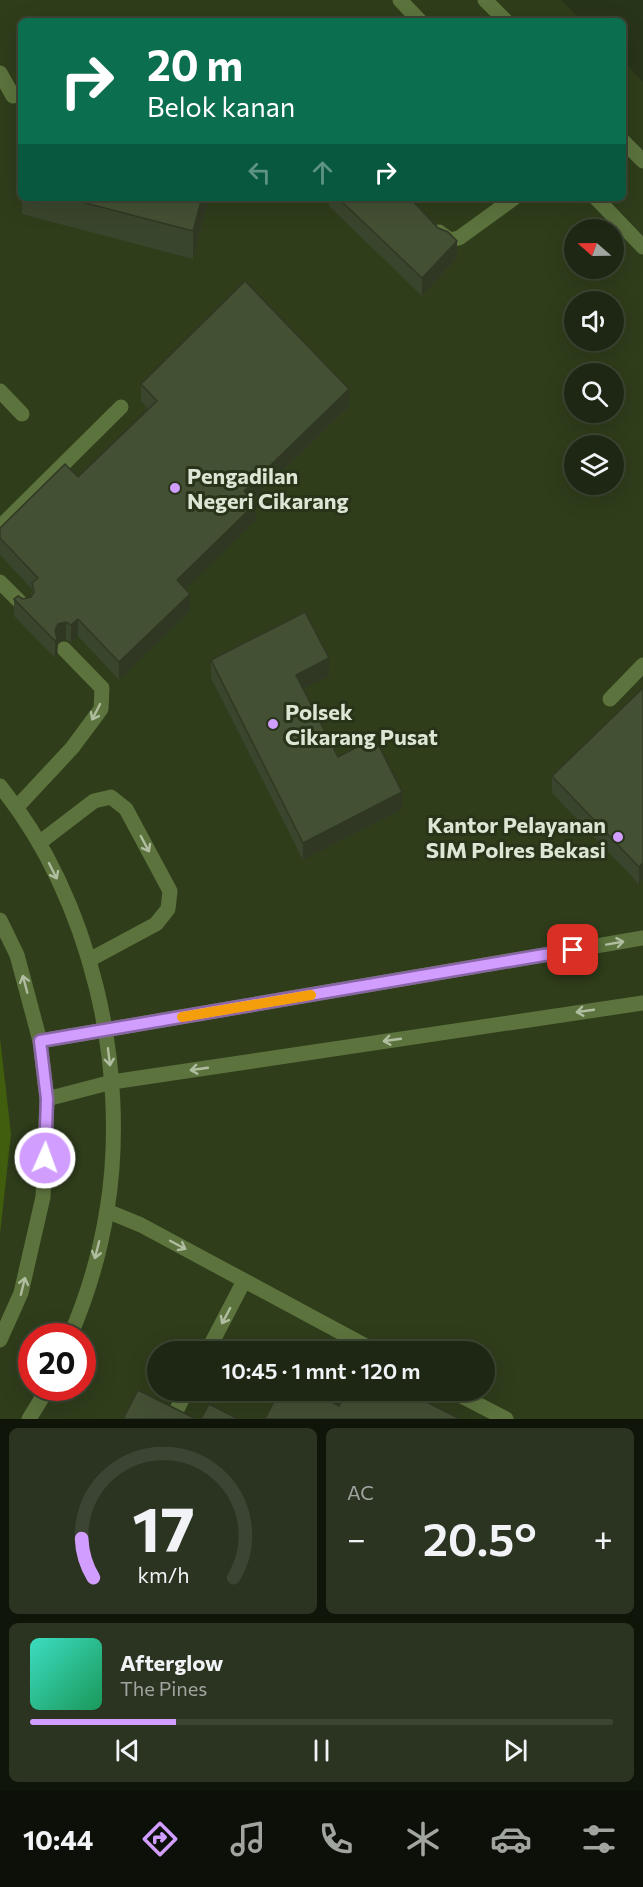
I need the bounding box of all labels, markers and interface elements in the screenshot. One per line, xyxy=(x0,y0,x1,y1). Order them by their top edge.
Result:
text: 20 m xyxy=(147,38,243,90)
icon: right xyxy=(48,42,126,120)
text: Belok kanan xyxy=(147,90,295,123)
icon: left xyxy=(243,156,276,189)
icon: ahead xyxy=(306,156,339,189)
icon: right xyxy=(369,156,402,189)
north arrow xyxy=(564,219,624,279)
map controls xyxy=(564,219,624,495)
button: sound xyxy=(564,291,624,351)
button: search xyxy=(564,363,624,423)
button: layers xyxy=(564,435,624,495)
place label: Pengadilan Negeri Cikarang xyxy=(187,462,349,514)
marker: Pengadilan Negeri Cikarang xyxy=(168,481,182,495)
place label: Polsek Cikarang Pusat xyxy=(285,698,438,750)
one-way arrow xyxy=(90,703,102,721)
marker: Polsek Cikarang Pusat xyxy=(266,717,280,731)
place label: Kantor Pelayanan SIM Polres Bekasi xyxy=(426,811,606,863)
marker: Kantor Pelayanan SIM Polres Bekasi xyxy=(611,830,625,844)
one-way arrow xyxy=(140,835,151,853)
one-way arrow xyxy=(48,862,59,880)
pin xyxy=(547,924,598,975)
icon: arrive xyxy=(556,933,589,966)
one-way arrow xyxy=(605,937,624,948)
one-way arrow xyxy=(18,975,30,994)
one-way arrow xyxy=(576,1006,596,1017)
one-way arrow xyxy=(383,1035,403,1046)
one-way arrow xyxy=(103,1047,114,1067)
one-way arrow xyxy=(190,1064,210,1075)
position arrow xyxy=(13,1126,77,1190)
one-way arrow xyxy=(169,1239,186,1251)
one-way arrow xyxy=(90,1241,102,1260)
one-way arrow xyxy=(17,1277,29,1296)
one-way arrow xyxy=(219,1307,231,1325)
speed limit sign: 20 xyxy=(18,1323,96,1401)
text: 10:45 · 1 mnt · 120 m xyxy=(221,1357,421,1384)
text: AC xyxy=(347,1480,374,1504)
text: 17 xyxy=(132,1489,194,1565)
text: 20.5° xyxy=(423,1510,537,1565)
text: − xyxy=(347,1517,366,1558)
text: + xyxy=(594,1517,613,1558)
text: km/h xyxy=(137,1561,189,1587)
text: Afterglow xyxy=(120,1649,223,1676)
text: The Pines xyxy=(120,1676,207,1700)
icon: previous xyxy=(111,1734,144,1767)
icon: pause xyxy=(305,1734,338,1767)
icon: next xyxy=(499,1734,532,1767)
icon: directions xyxy=(139,1818,181,1860)
icon: music xyxy=(227,1818,269,1860)
icon: phone xyxy=(315,1818,357,1860)
icon: climate xyxy=(402,1818,444,1860)
icon: car xyxy=(490,1818,532,1860)
icon: filters xyxy=(578,1818,620,1860)
text: 10:44 xyxy=(23,1823,93,1856)

